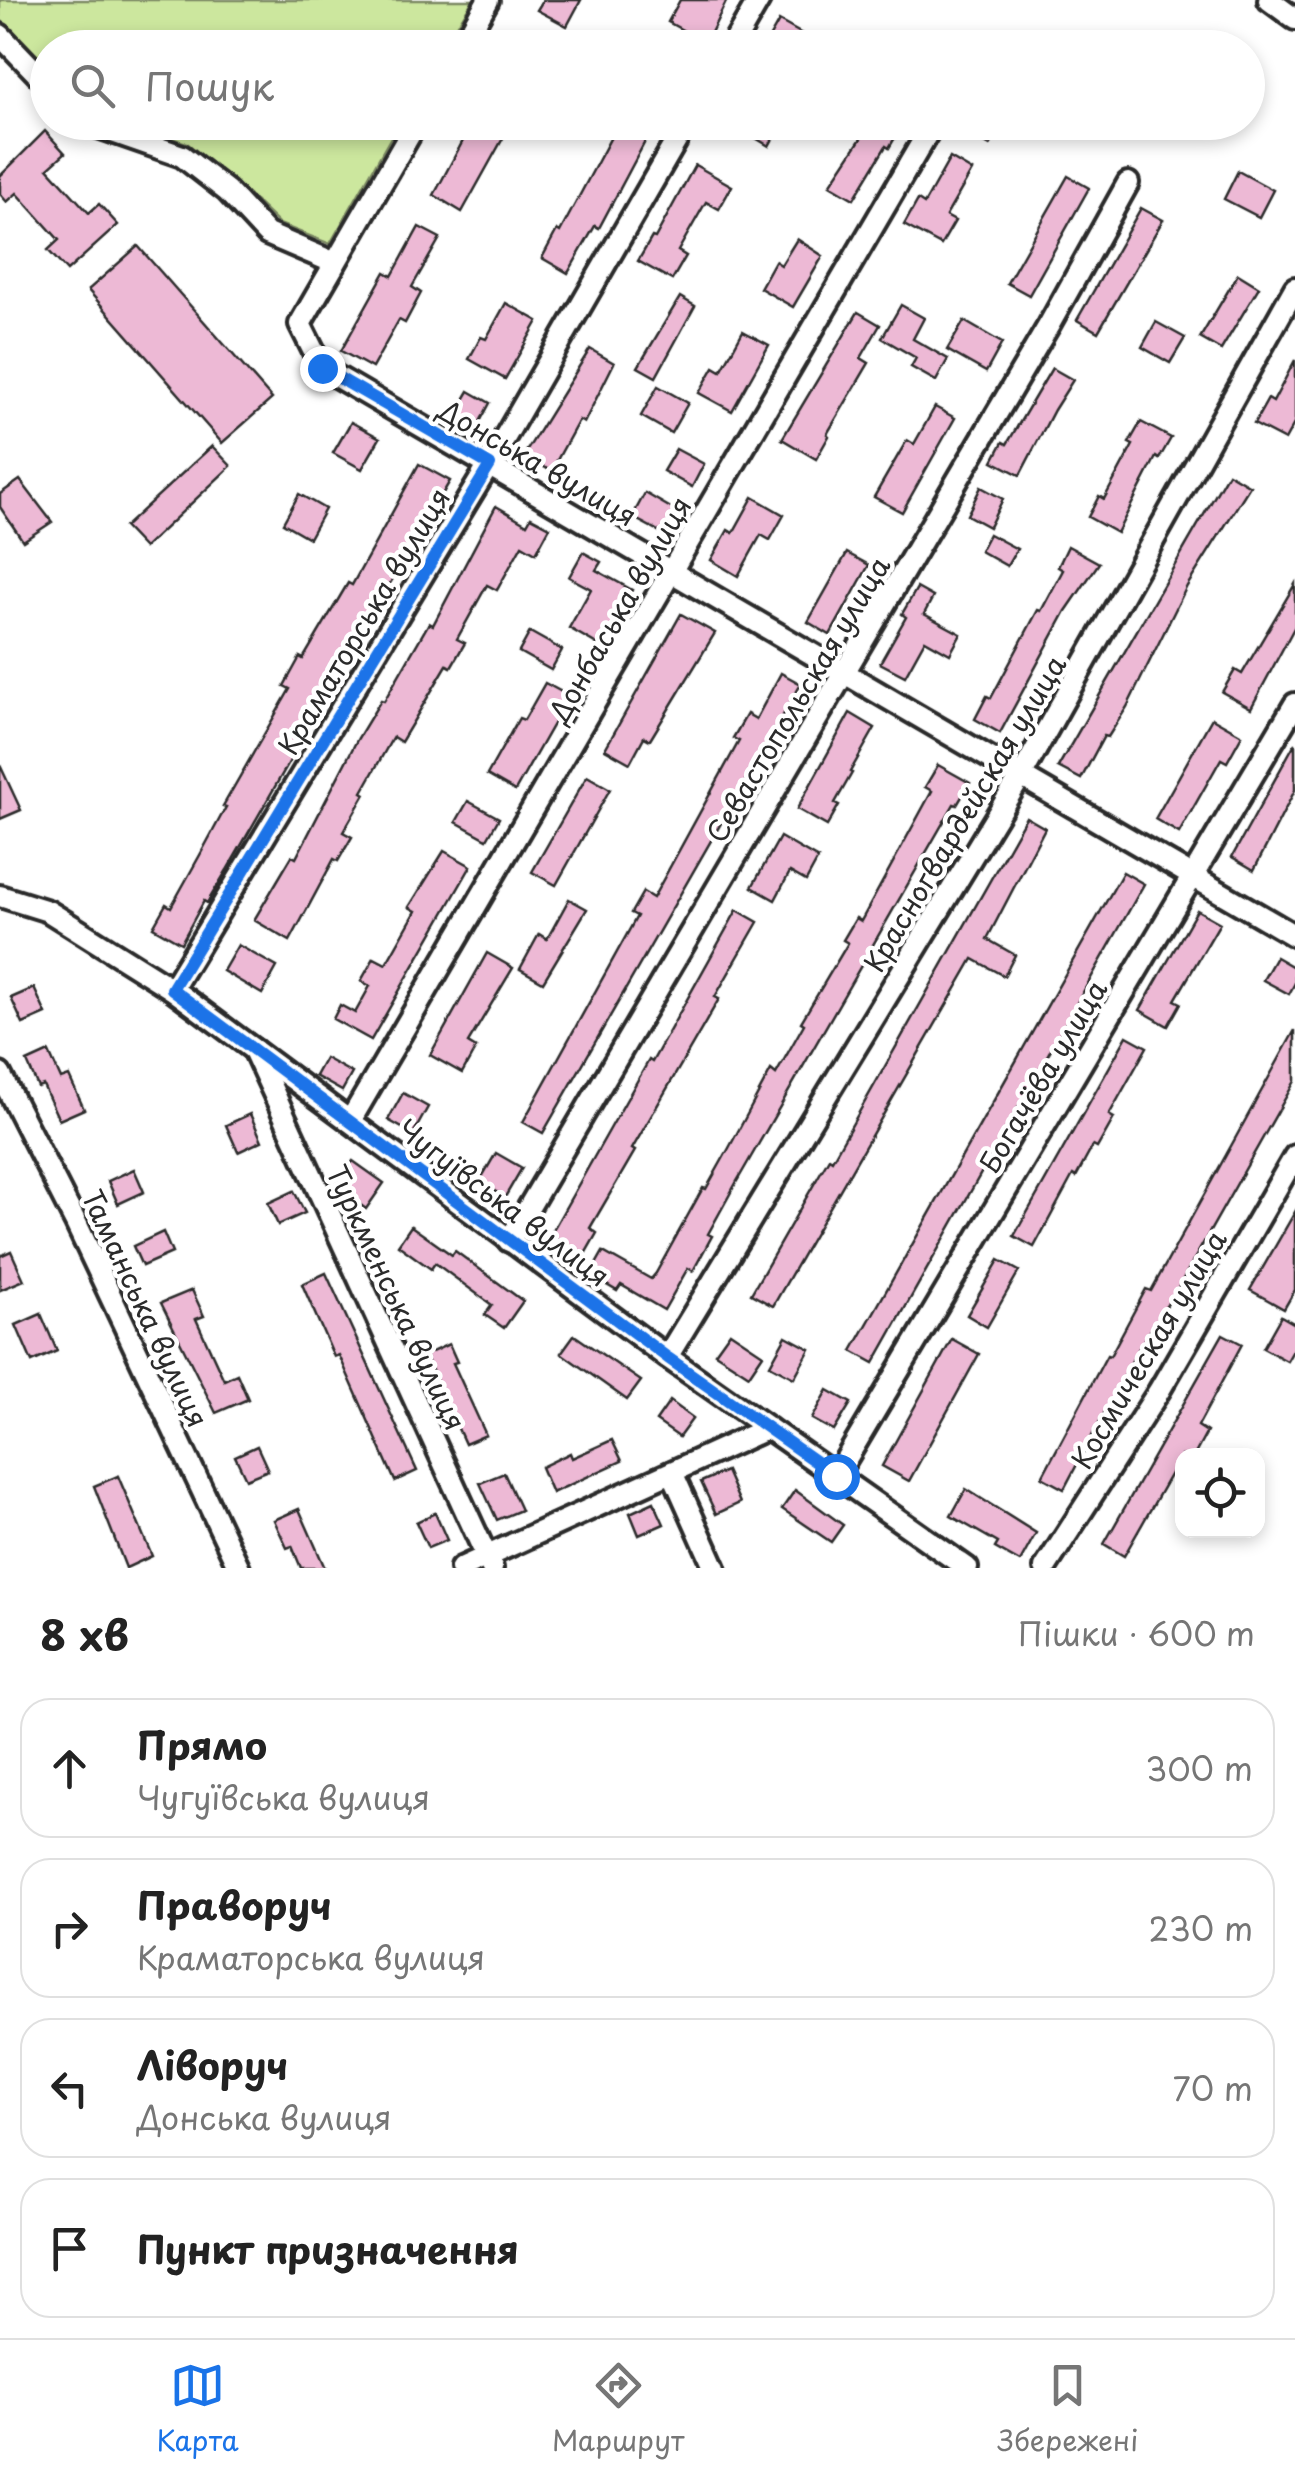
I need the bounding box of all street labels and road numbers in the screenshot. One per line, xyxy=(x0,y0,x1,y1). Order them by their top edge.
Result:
street label: Донська вулиця xyxy=(430,387,645,536)
street label: Краматорська вулиця xyxy=(266,479,460,763)
street label: Донбаська вулиця xyxy=(536,488,701,731)
street label: Севастопольская улица xyxy=(694,547,900,850)
street label: Красногвардейская улица xyxy=(852,646,1076,980)
street label: Богачёва улица xyxy=(967,971,1117,1181)
street label: Чугуївська вулиця xyxy=(389,1108,619,1296)
street label: Туркменська вулиця xyxy=(316,1157,478,1437)
street label: Таманська вулиця xyxy=(72,1182,220,1434)
street label: Космическая улица xyxy=(1060,1221,1237,1477)

